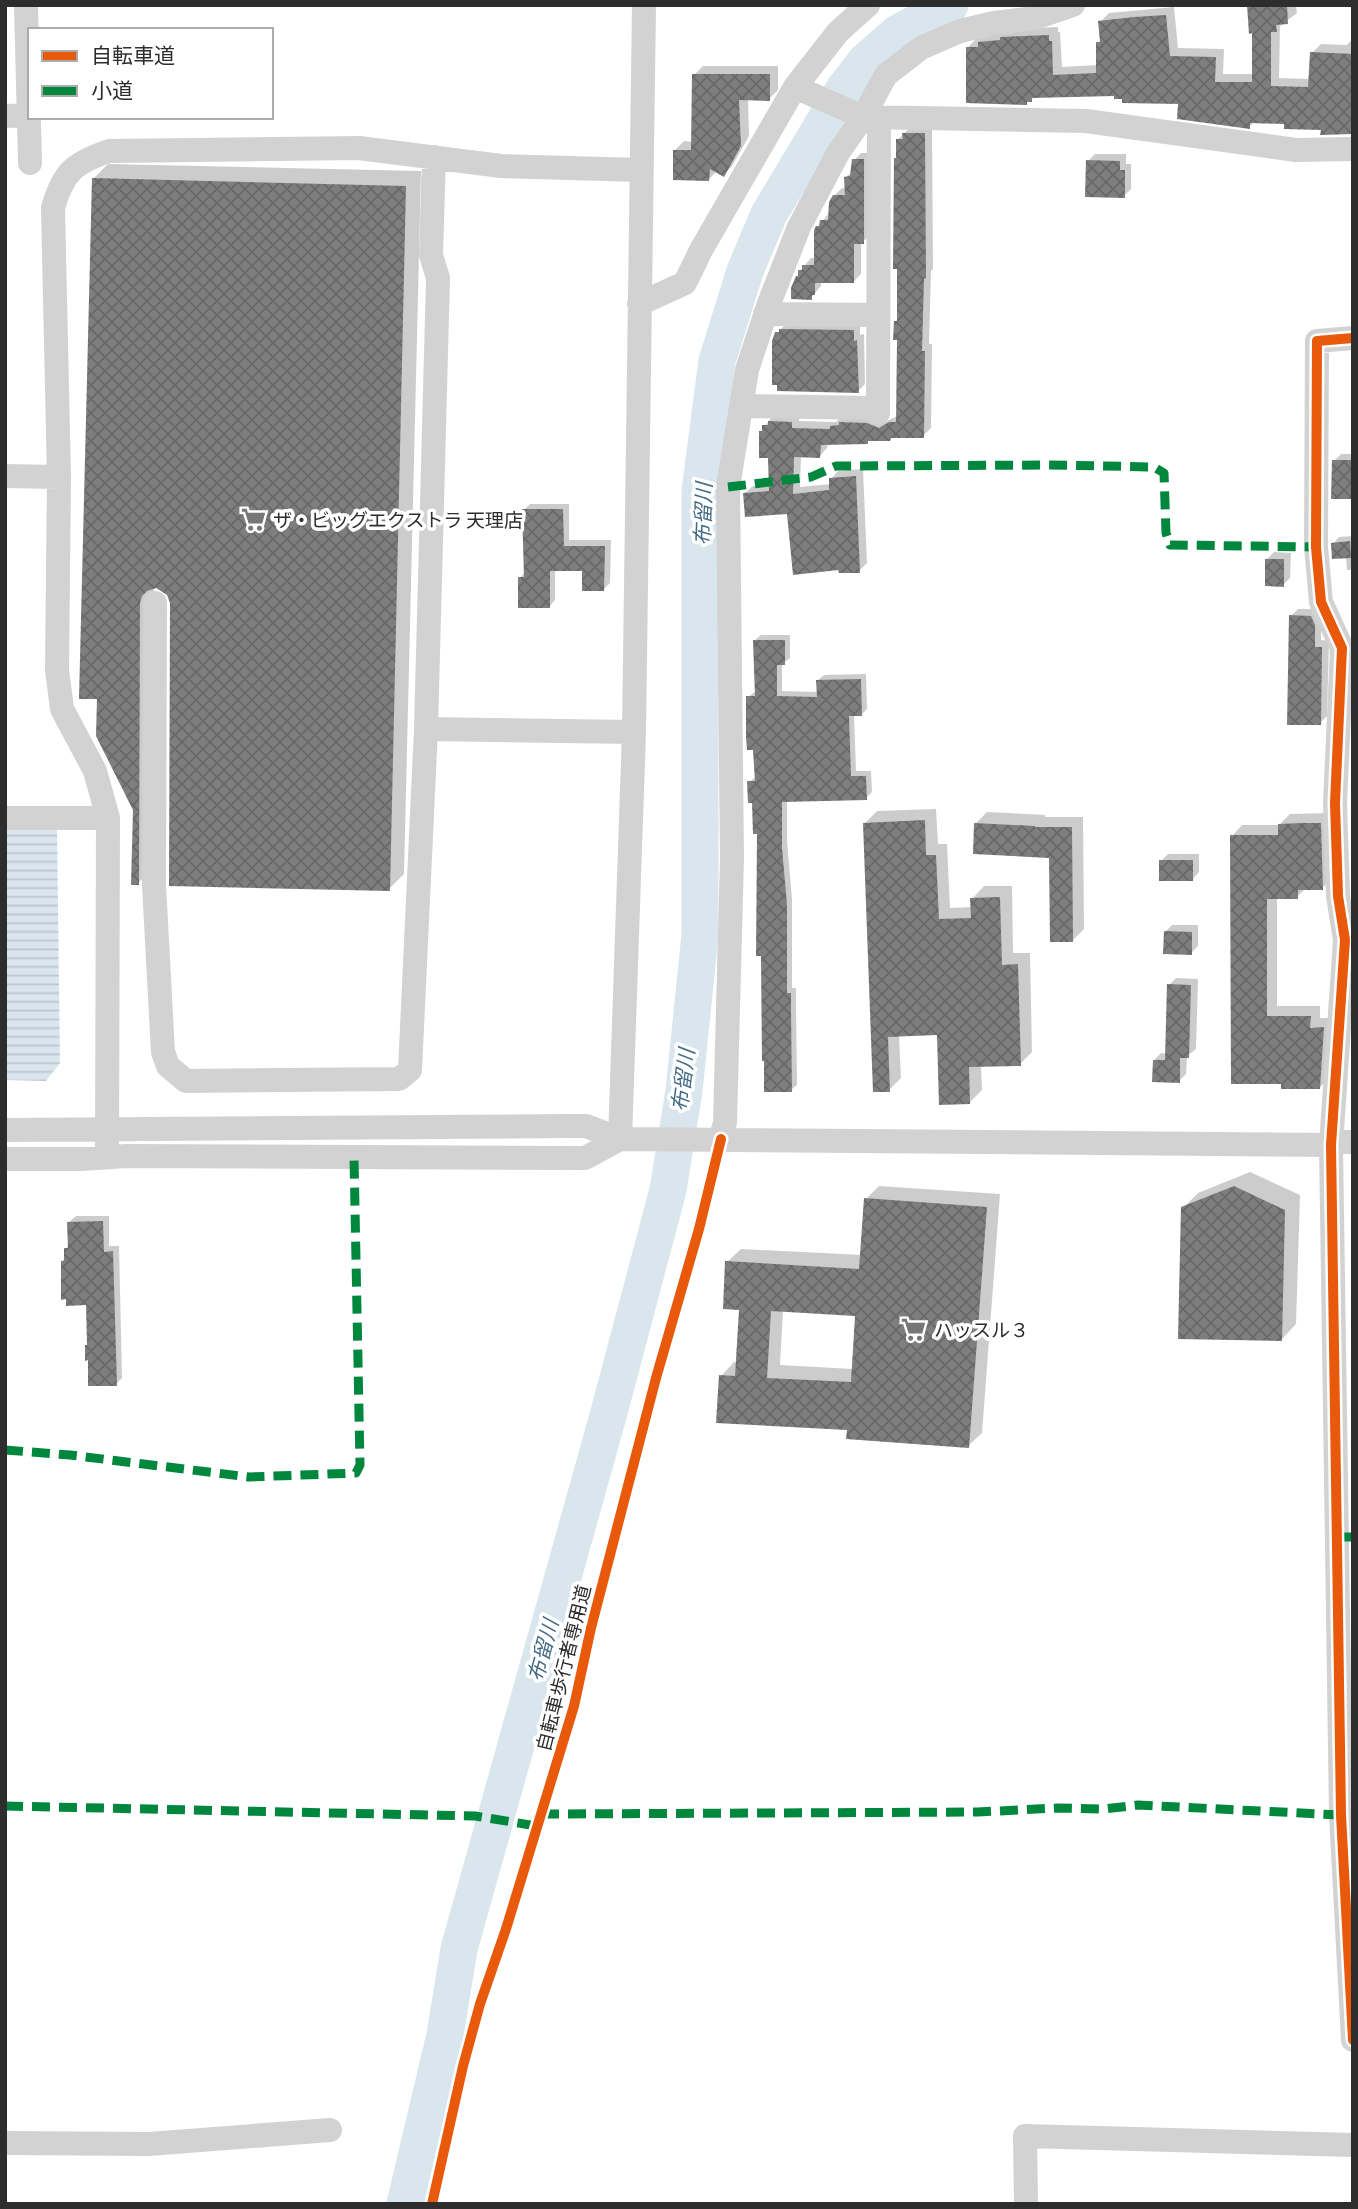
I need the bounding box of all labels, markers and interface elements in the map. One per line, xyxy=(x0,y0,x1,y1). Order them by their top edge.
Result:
legend xyxy=(28,28,273,119)
text: 自転車道 xyxy=(91,42,175,67)
text: 小道 xyxy=(91,77,133,102)
water label: 布留川 xyxy=(688,480,716,546)
supermarket icon: ザ・ビッグエクストラ 天理店 xyxy=(239,505,267,533)
place label: ザ・ビッグエクストラ 天理店 xyxy=(273,508,523,531)
water label: 布留川 xyxy=(666,1045,698,1113)
supermarket icon: ハッスル３ xyxy=(900,1315,928,1343)
place label: ハッスル３ xyxy=(934,1318,1029,1341)
street label: 自転車歩行者専用道 xyxy=(531,1582,595,1754)
water label: 布留川 xyxy=(522,1614,563,1684)

